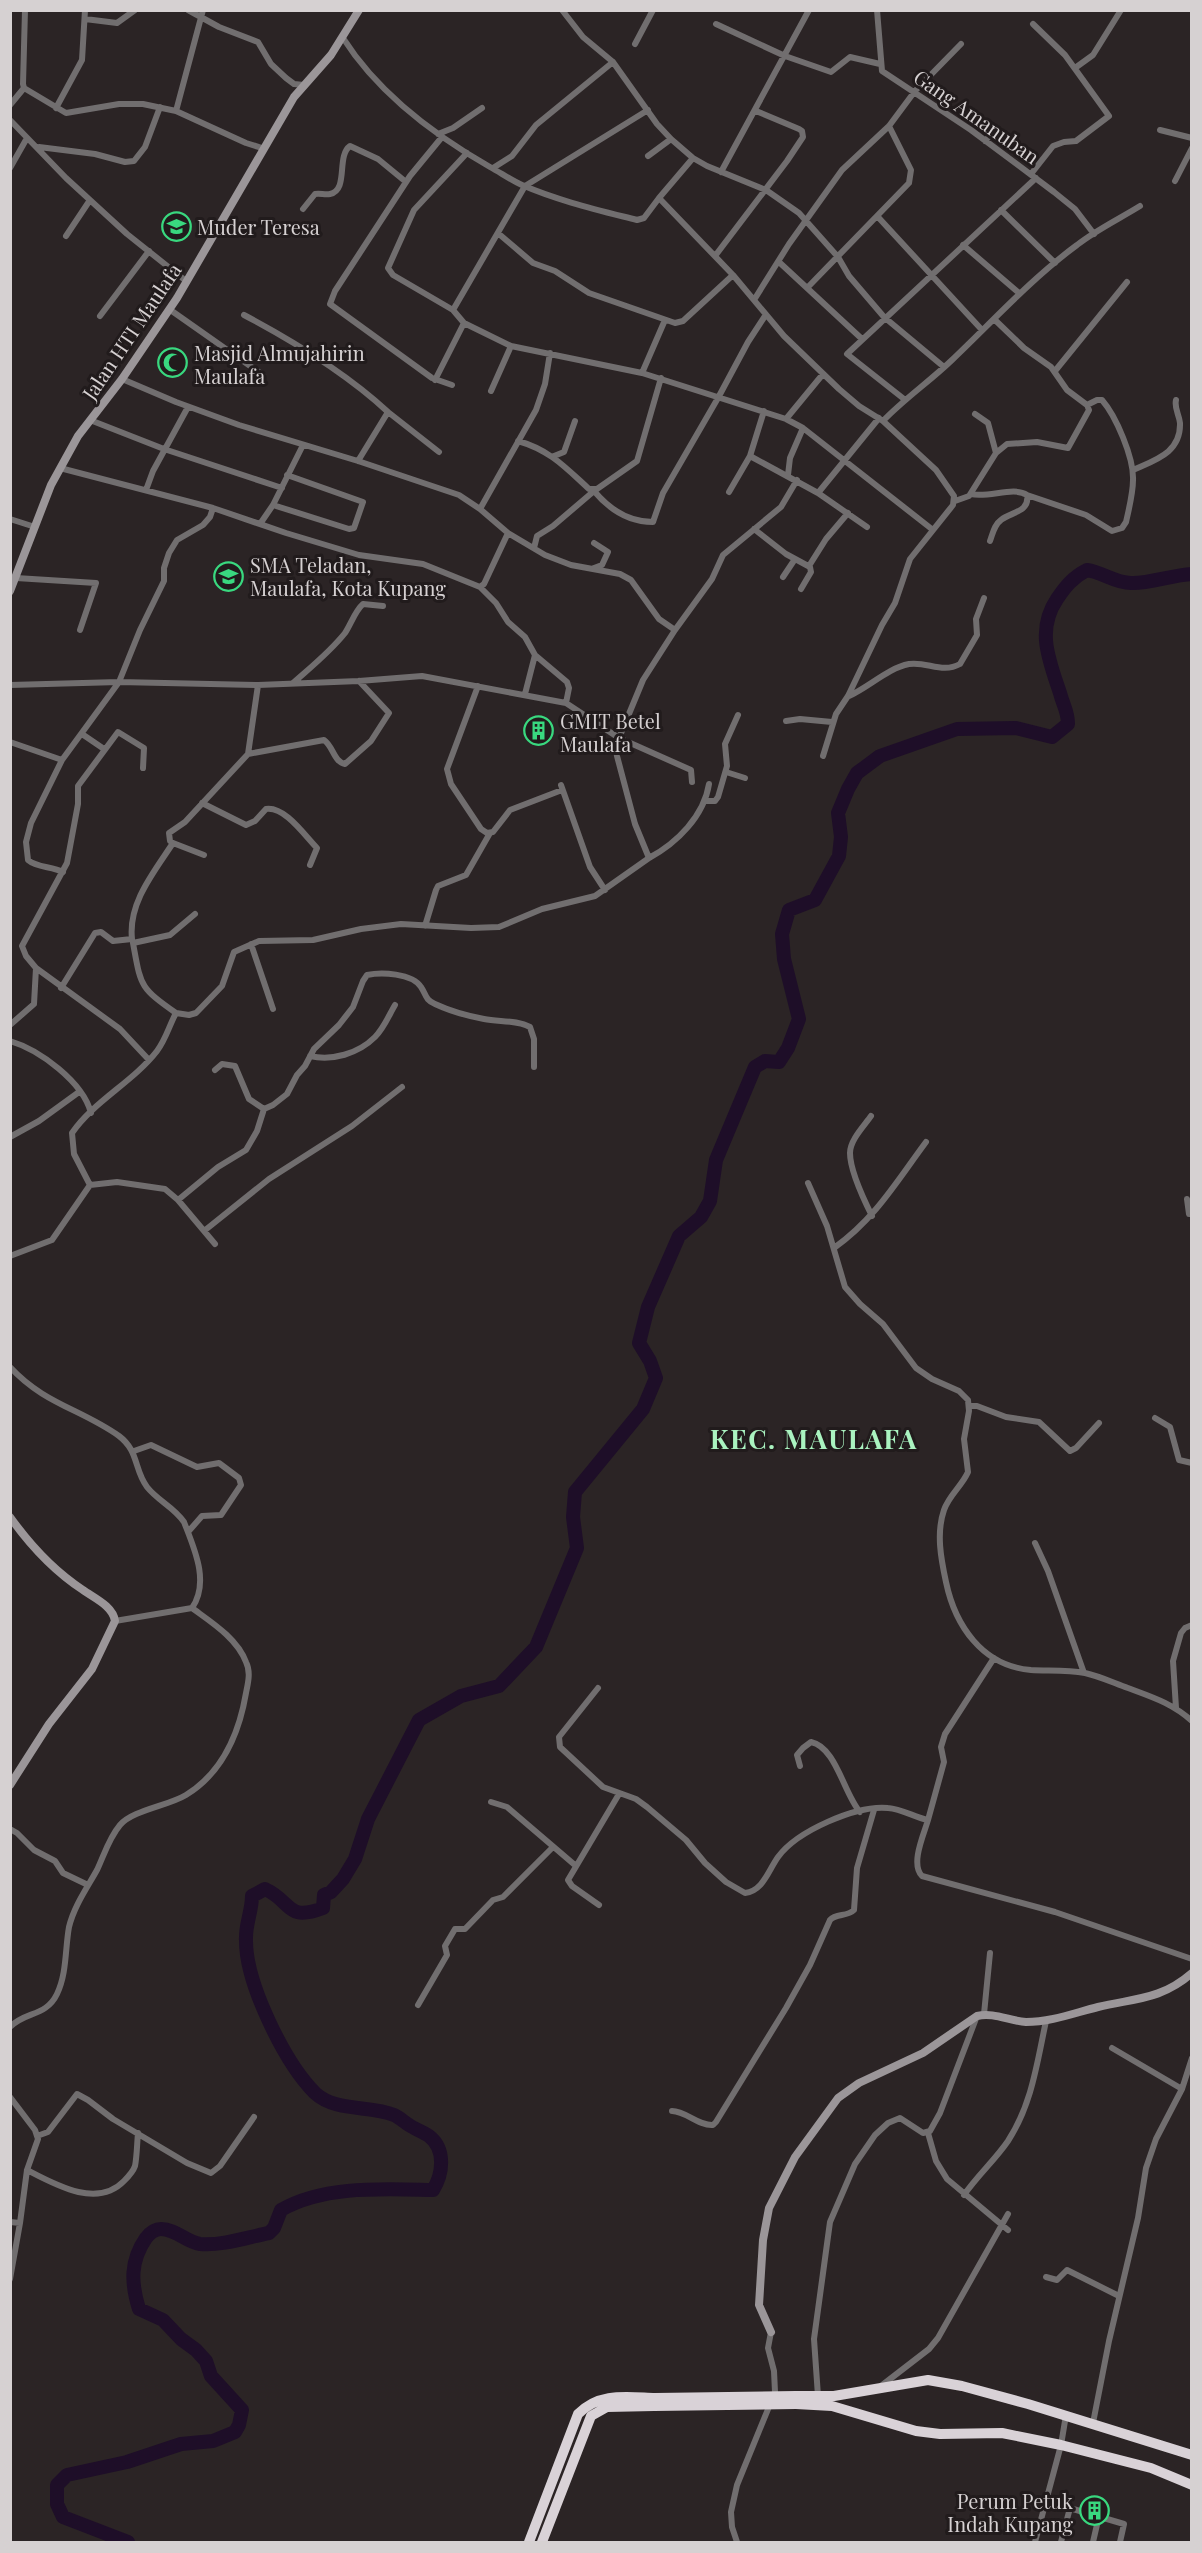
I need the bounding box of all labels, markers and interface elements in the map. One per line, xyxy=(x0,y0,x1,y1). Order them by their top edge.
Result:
street label: Gang Amanuban xyxy=(909,63,1045,169)
school or university icon: Muder Teresa xyxy=(160,210,192,242)
place label: Muder Teresa xyxy=(197,213,320,240)
street label: Jalan HTI Maulafa xyxy=(75,257,187,405)
place label: Masjid Almujahirin Maulafa xyxy=(194,339,365,389)
mosque icon: Masjid Almujahirin Maulafa xyxy=(157,347,189,379)
place label: SMA Teladan, Maulafa, Kota Kupang xyxy=(250,551,446,601)
school or university icon: SMA Teladan, Maulafa, Kota Kupang xyxy=(213,560,245,592)
place label: GMIT Betel Maulafa xyxy=(560,707,661,757)
building icon: GMIT Betel Maulafa xyxy=(523,715,555,747)
district label: KEC. MAULAFA xyxy=(710,1421,918,1456)
place label: Perum Petuk Indah Kupang xyxy=(947,2487,1073,2537)
building icon: Perum Petuk Indah Kupang xyxy=(1078,2495,1110,2527)

